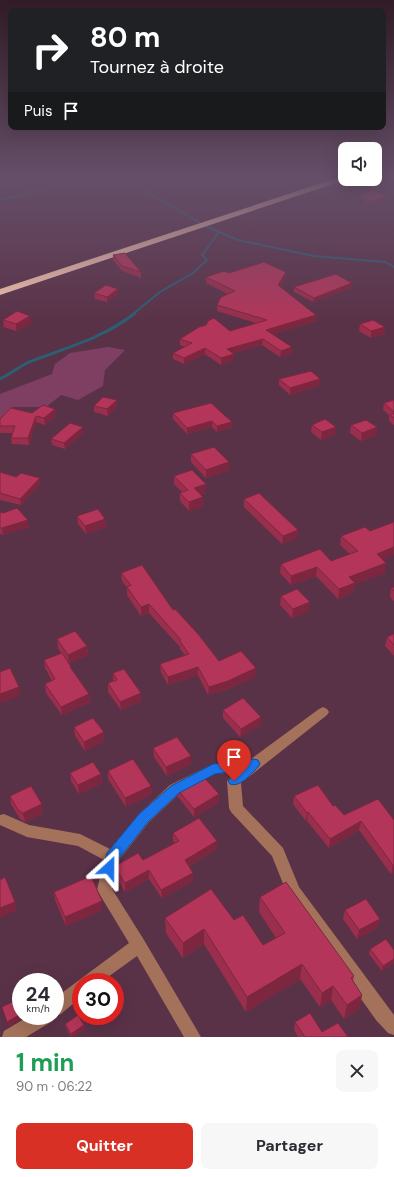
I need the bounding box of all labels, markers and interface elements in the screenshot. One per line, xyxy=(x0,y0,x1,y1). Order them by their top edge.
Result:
text: 80 m xyxy=(90,19,160,56)
icon: right xyxy=(24,24,76,76)
text: Tournez à droite xyxy=(90,55,224,79)
icon: arrive xyxy=(60,100,82,122)
text: Puis xyxy=(24,101,52,121)
map controls xyxy=(338,142,382,186)
button: sound xyxy=(338,142,382,186)
pin xyxy=(217,740,251,781)
icon: arrive xyxy=(223,746,245,768)
position arrow xyxy=(88,847,130,889)
speed limit sign: 30 xyxy=(72,973,124,1025)
text: 24 xyxy=(26,981,50,1007)
text: km/h xyxy=(26,1002,50,1015)
text: 1 min xyxy=(16,1047,74,1078)
button: close xyxy=(336,1050,378,1092)
text: 90 m · 06:22 xyxy=(16,1078,92,1095)
button: Quitter xyxy=(16,1123,193,1169)
button: Partager xyxy=(201,1123,378,1169)

